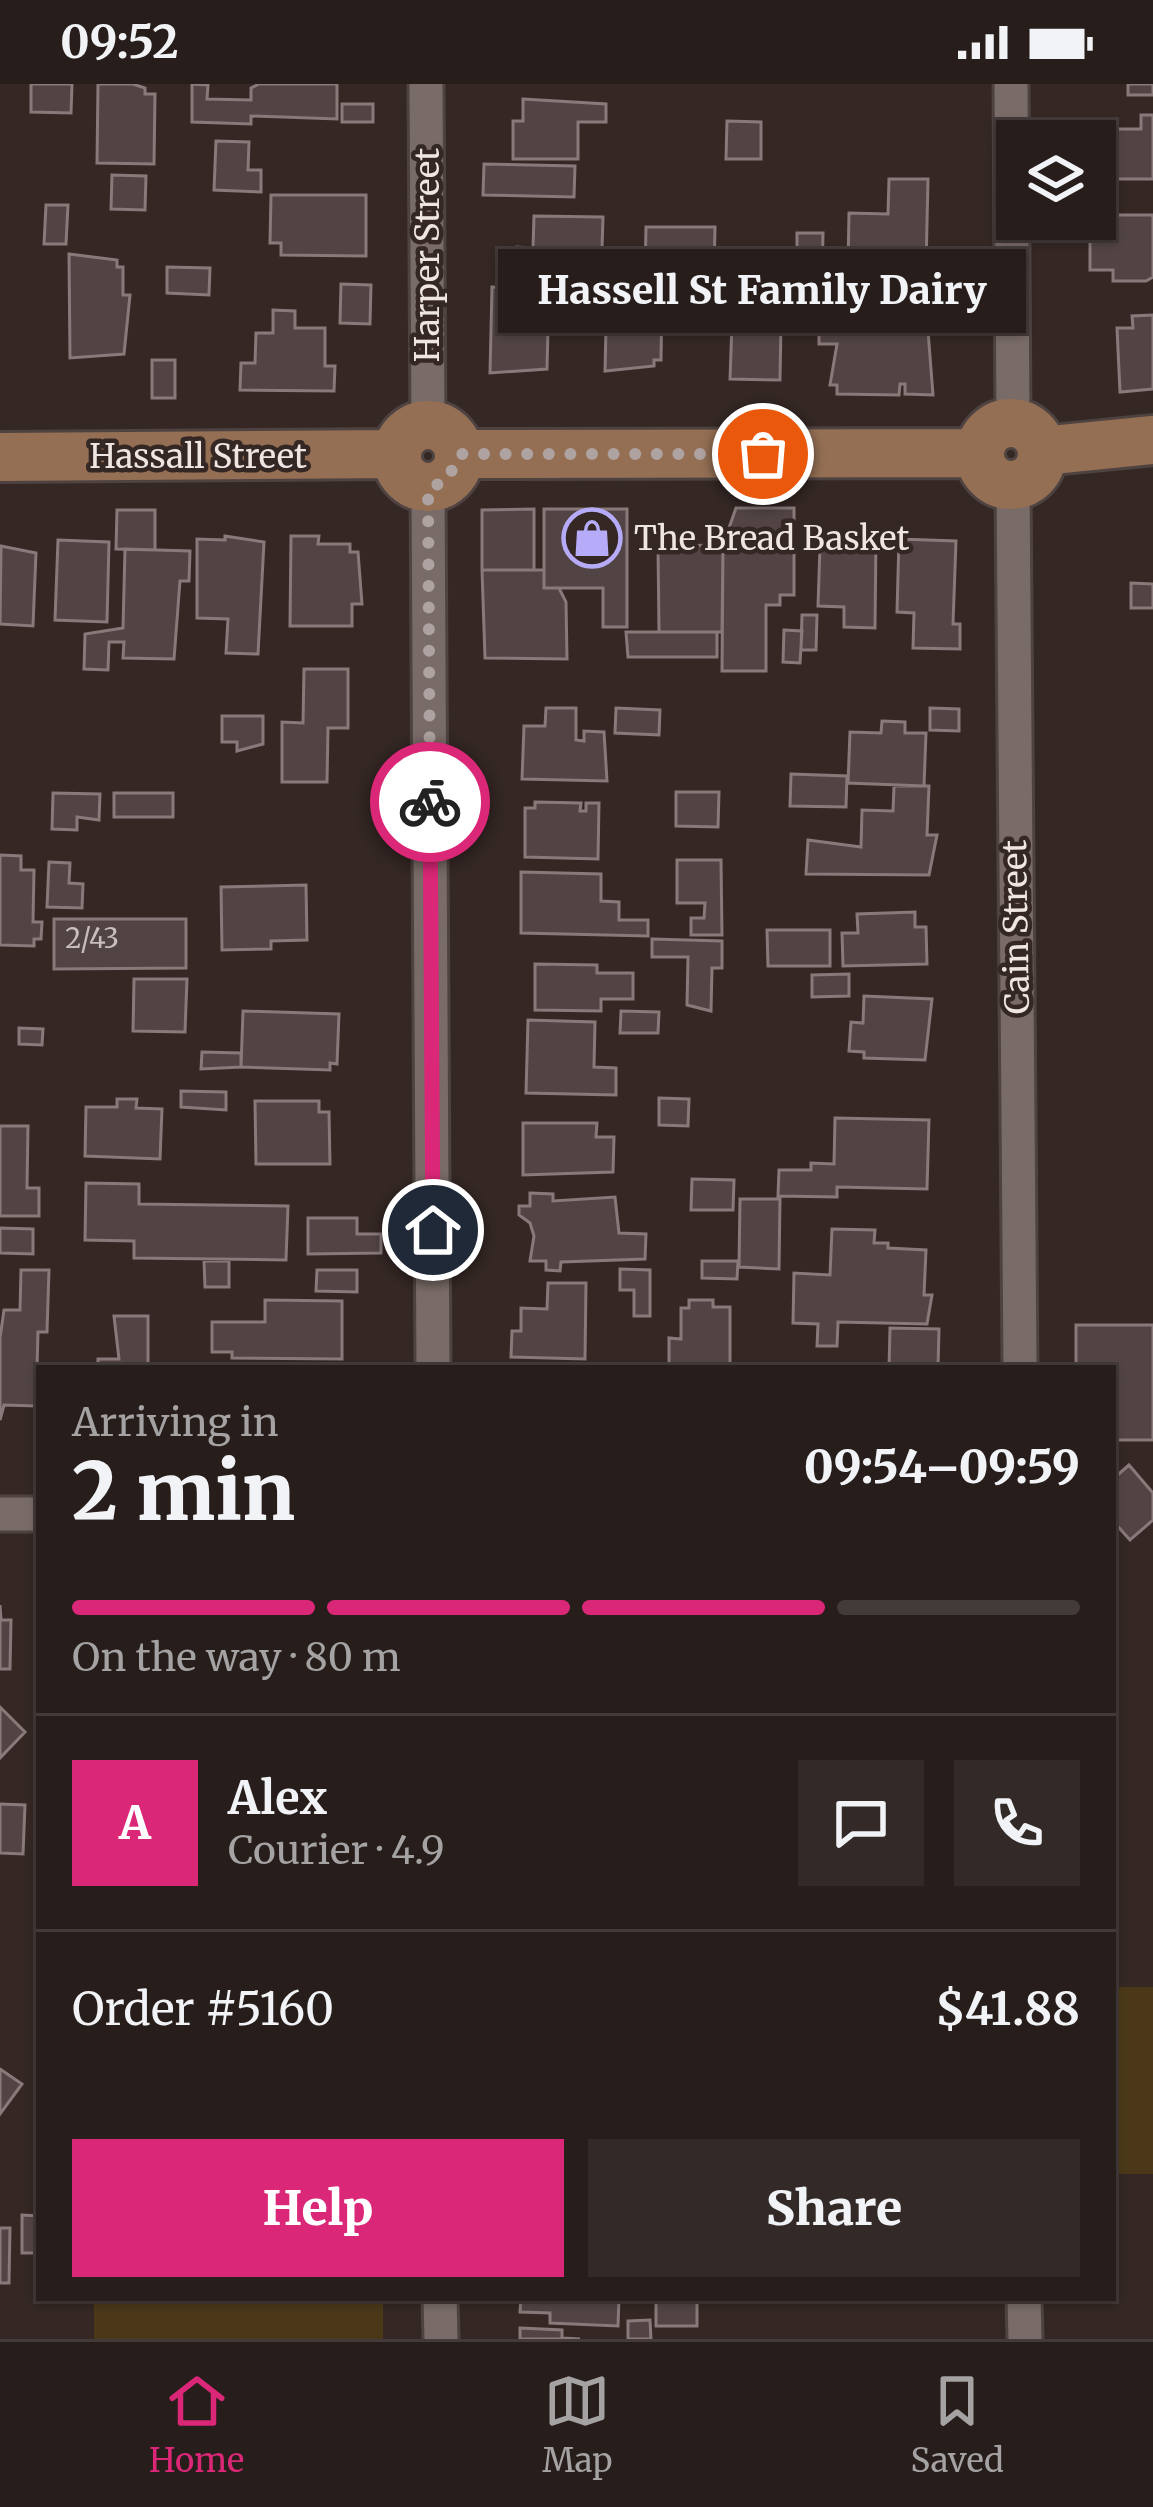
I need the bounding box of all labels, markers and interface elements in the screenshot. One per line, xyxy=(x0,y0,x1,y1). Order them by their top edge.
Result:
text: 09:52 xyxy=(60,14,179,70)
map controls xyxy=(996,120,1116,240)
button: layers xyxy=(996,120,1116,240)
street label: Harper Street xyxy=(407,148,448,362)
callout: Hassell St Family Dairy xyxy=(499,250,1027,334)
text: Hassell St Family Dairy xyxy=(537,266,987,315)
pin xyxy=(712,403,814,505)
icon: bag xyxy=(730,421,796,487)
street label: Hassall Street xyxy=(89,436,307,477)
shop icon: The Bread Basket xyxy=(561,507,623,569)
place label: The Bread Basket xyxy=(634,518,910,559)
courier xyxy=(370,742,490,862)
icon: bike xyxy=(397,769,463,835)
street label: Cain Street xyxy=(994,839,1038,1015)
house number: 2/43 xyxy=(65,921,119,955)
pin xyxy=(382,1179,484,1281)
icon: home xyxy=(400,1197,466,1263)
text: Arriving in xyxy=(72,1398,279,1447)
text: 09:54–09:59 xyxy=(804,1439,1080,1495)
text: 2 min xyxy=(72,1443,295,1541)
text: On the way · 80 m xyxy=(72,1633,401,1682)
button: chat xyxy=(798,1760,924,1886)
button: phone xyxy=(954,1760,1080,1886)
text: Alex xyxy=(228,1770,327,1826)
text: A xyxy=(119,1795,151,1851)
text: Courier · 4.9 xyxy=(228,1826,445,1875)
text: Order #5160 xyxy=(72,1981,334,2037)
text: $41.88 xyxy=(935,1981,1080,2037)
button: Help xyxy=(72,2139,564,2277)
button: Share xyxy=(588,2139,1080,2277)
tab: Home xyxy=(149,2368,244,2481)
tab: Map xyxy=(542,2368,612,2481)
tab: Saved xyxy=(910,2368,1004,2481)

